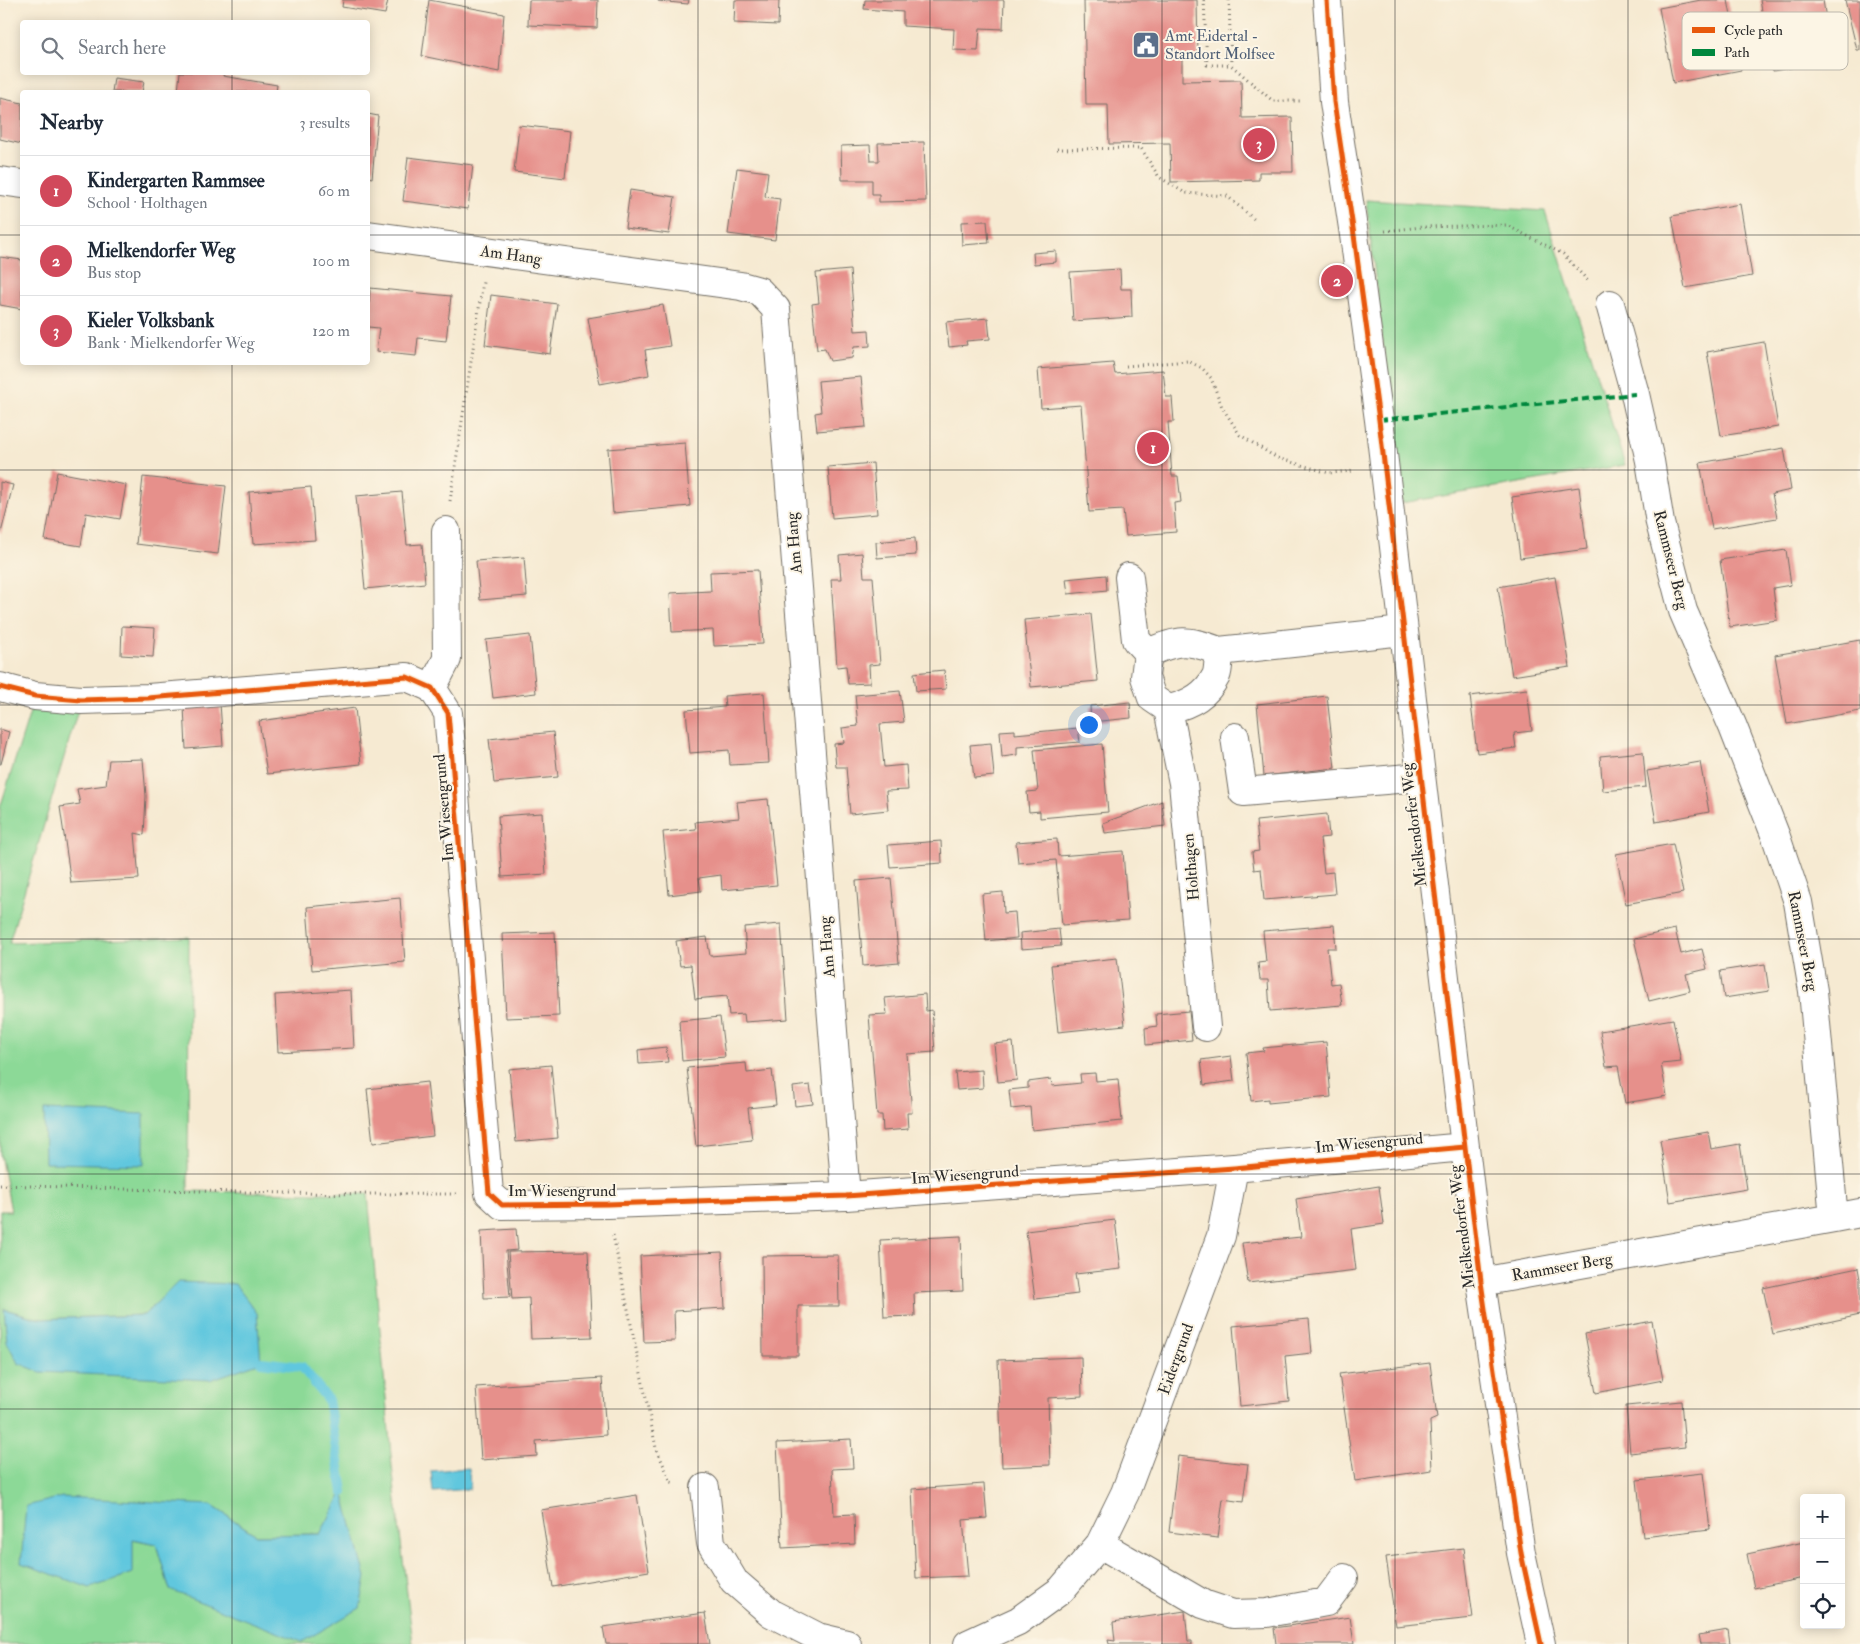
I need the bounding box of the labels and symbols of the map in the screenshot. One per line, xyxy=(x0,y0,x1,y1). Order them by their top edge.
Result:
legend xyxy=(1682,12,1848,70)
text: Cycle path xyxy=(1724,22,1784,40)
place label: Amt Eidertal - Standort Molfsee xyxy=(1164,26,1275,64)
public building icon: Amt Eidertal - Standort Molfsee xyxy=(1131,30,1161,60)
text: Path xyxy=(1724,44,1750,61)
pin: 3 xyxy=(1243,125,1275,163)
street label: Am Hang xyxy=(478,241,544,269)
pin: 2 xyxy=(1321,262,1353,300)
pin: 1 xyxy=(1137,429,1169,467)
street label: Rammseer Berg xyxy=(1649,508,1693,613)
street label: Am Hang xyxy=(781,510,807,576)
your location xyxy=(1076,712,1102,738)
street label: Im Wiesengrund xyxy=(429,753,459,863)
street label: Mielkendorfer Weg xyxy=(1396,761,1432,888)
street label: Holthagen xyxy=(1178,833,1204,901)
street label: Rammseer Berg xyxy=(1783,889,1823,994)
street label: Am Hang xyxy=(814,914,840,980)
street label: Im Wiesengrund xyxy=(1314,1128,1424,1158)
street label: Im Wiesengrund xyxy=(910,1161,1020,1189)
street label: Mielkendorfer Weg xyxy=(1444,1163,1480,1290)
street label: Im Wiesengrund xyxy=(508,1181,616,1201)
street label: Rammseer Berg xyxy=(1510,1248,1615,1286)
street label: Eidergrund xyxy=(1154,1321,1198,1397)

